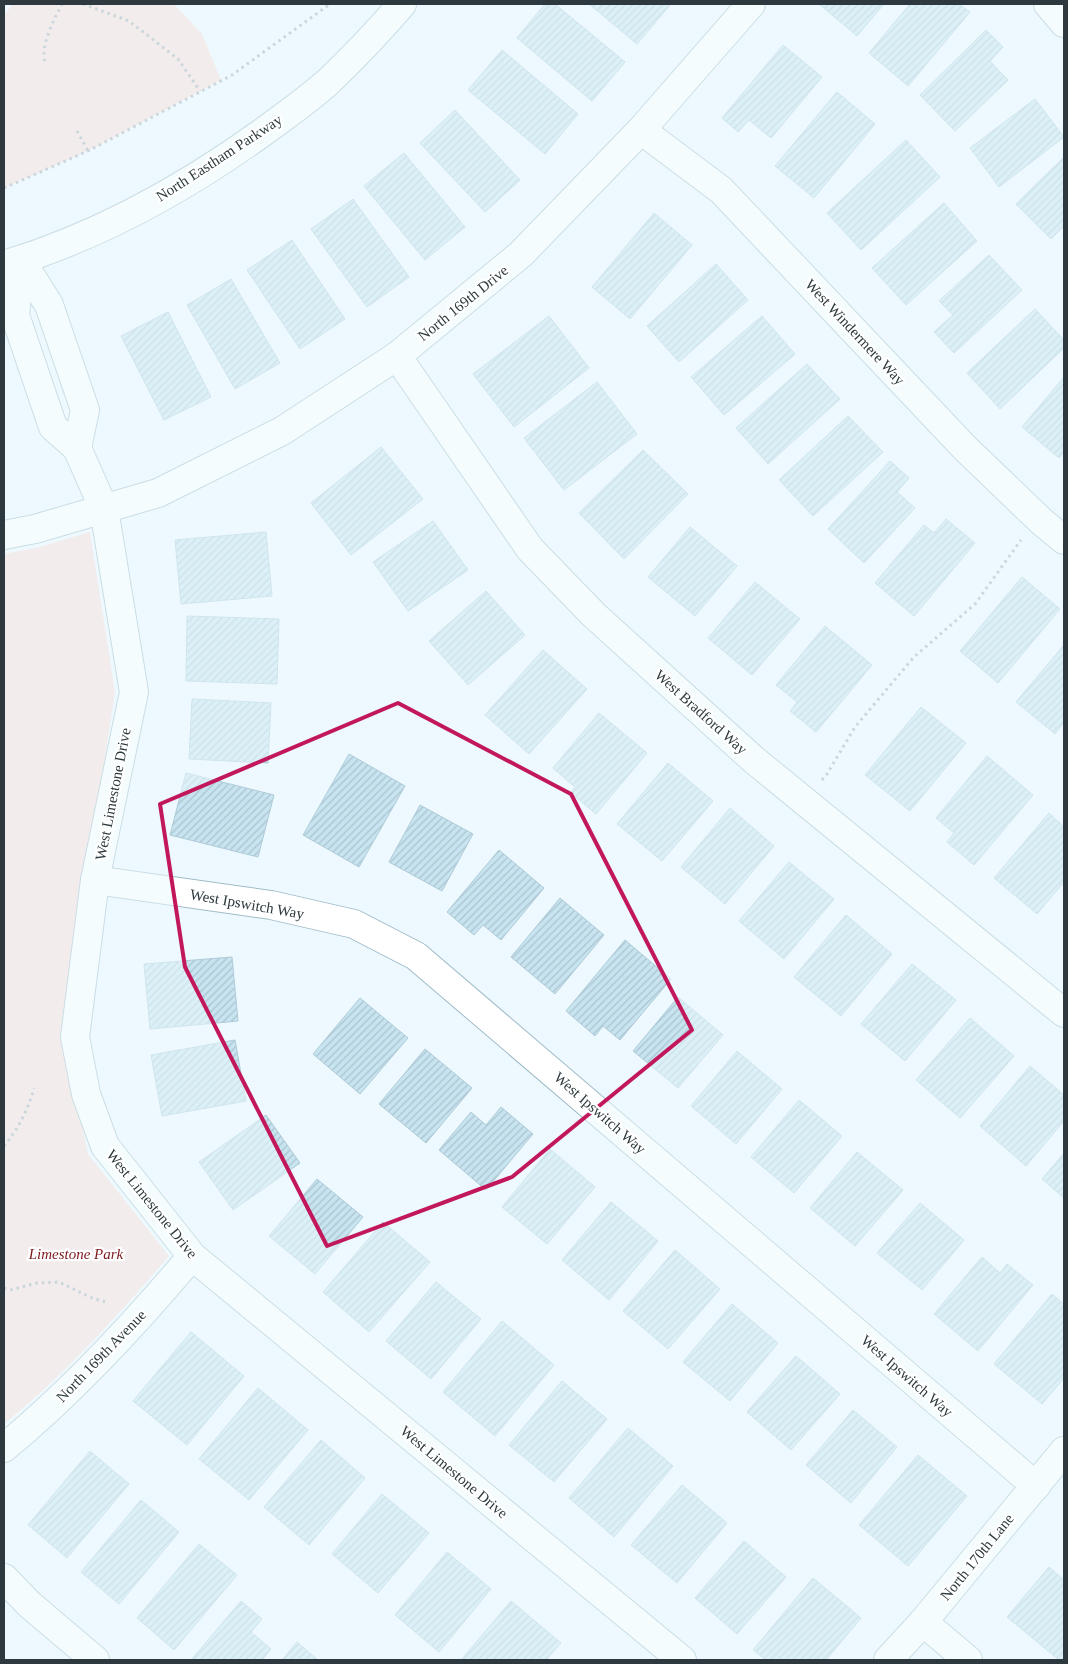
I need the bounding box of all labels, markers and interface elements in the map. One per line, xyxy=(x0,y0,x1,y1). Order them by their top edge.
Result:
street label: North Eastham Parkway xyxy=(153,111,285,205)
street label: North 169th Drive xyxy=(415,262,511,344)
street label: West Windermere Way xyxy=(802,276,908,388)
street label: West Bradford Way xyxy=(652,667,751,758)
street label: West Limestone Drive xyxy=(92,726,134,862)
street label: West Ipswitch Way xyxy=(189,886,306,922)
street label: West Ipswitch Way xyxy=(551,1069,649,1157)
street label: West Limestone Drive xyxy=(103,1147,201,1262)
park label: Limestone Park xyxy=(28,1246,124,1262)
street label: North 169th Avenue xyxy=(53,1307,149,1405)
street label: West Ipswitch Way xyxy=(858,1332,956,1420)
street label: West Limestone Drive xyxy=(397,1423,511,1522)
street label: North 170th Lane xyxy=(937,1510,1017,1603)

